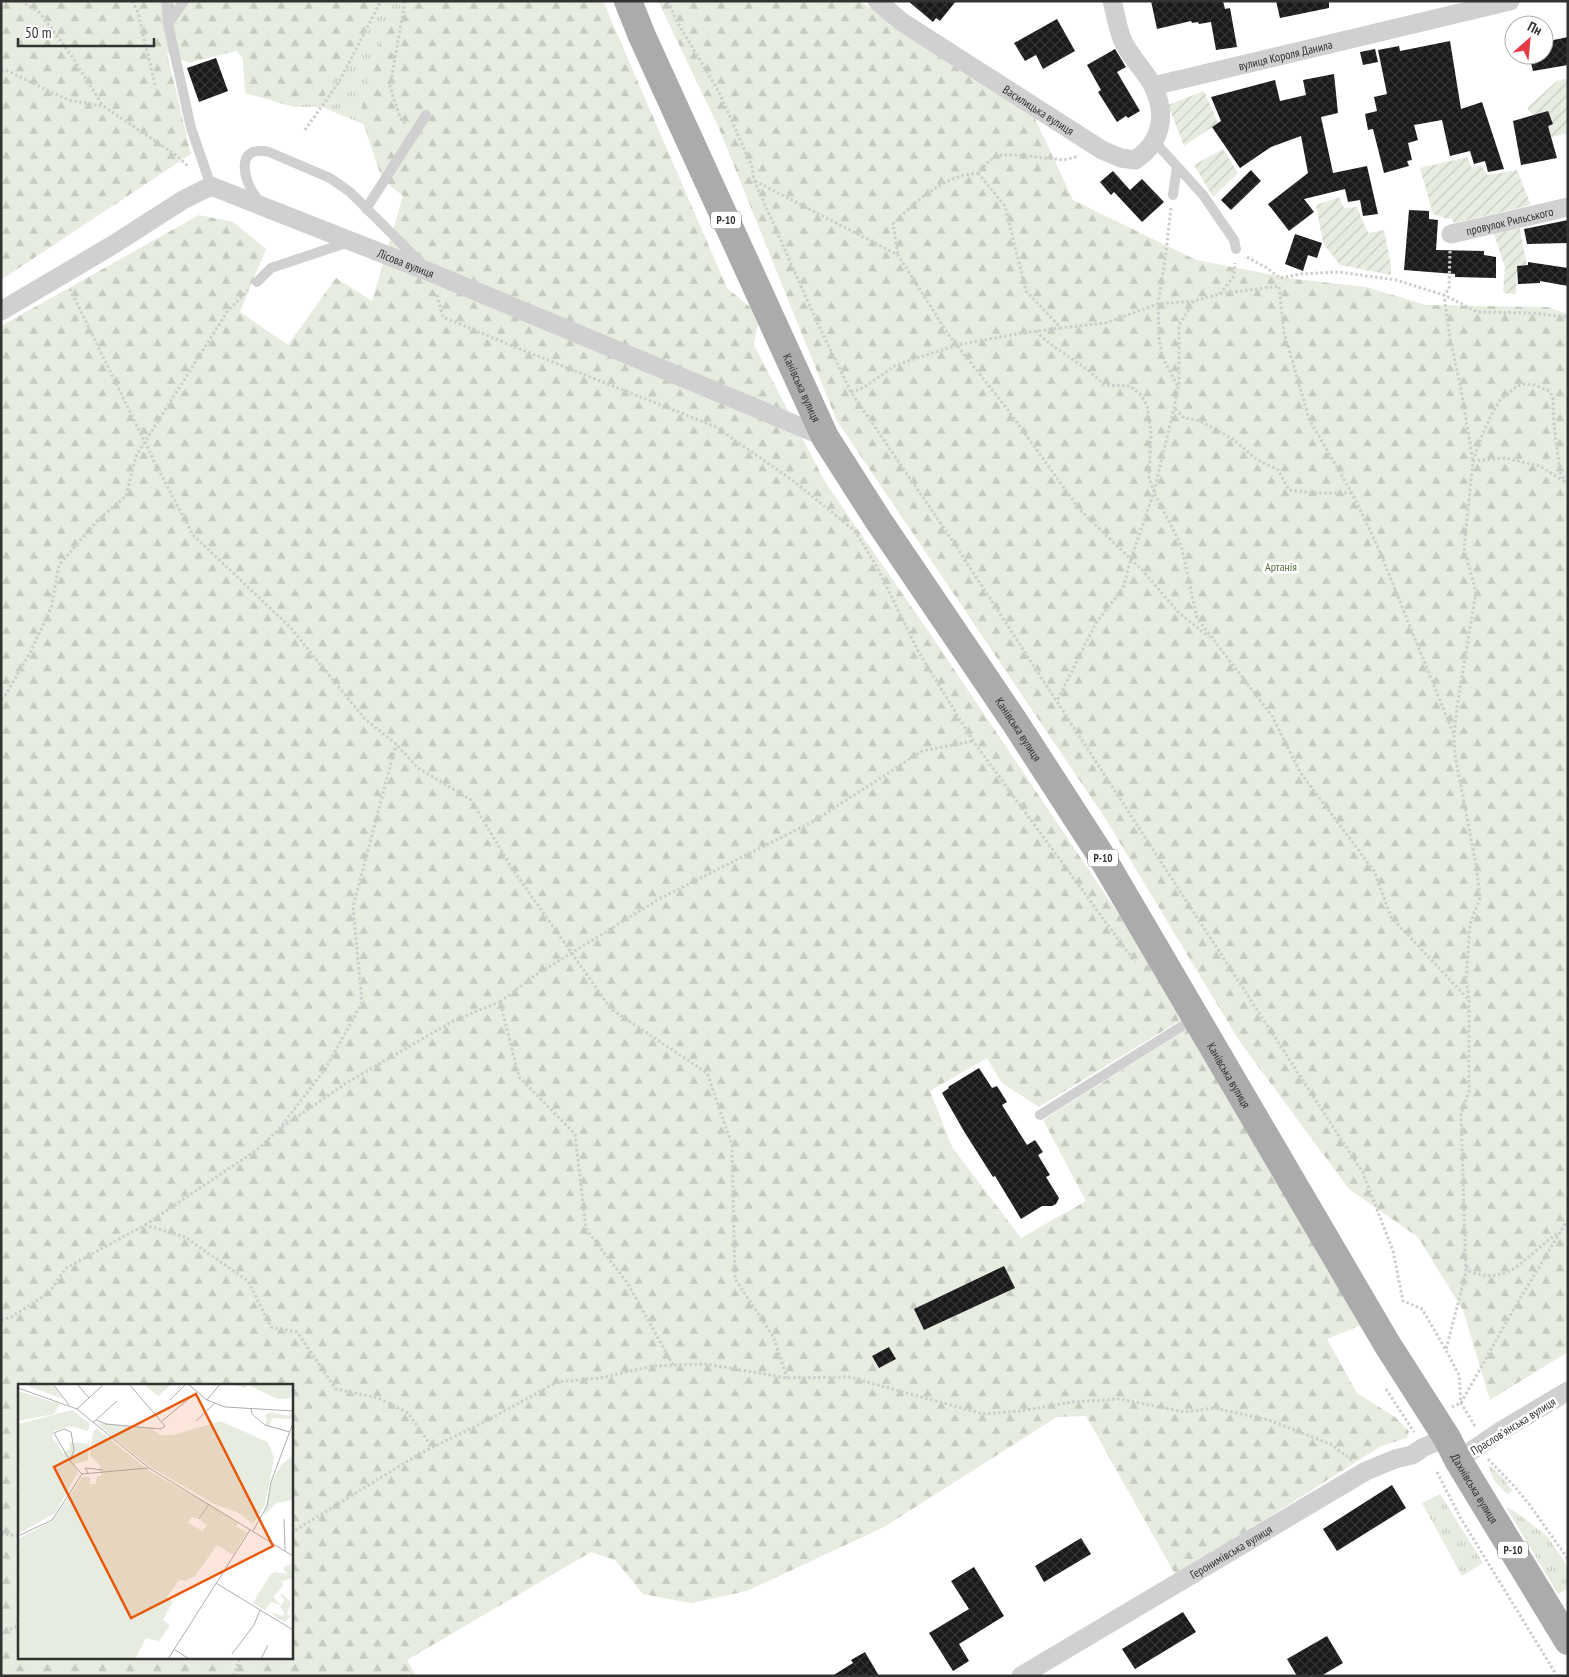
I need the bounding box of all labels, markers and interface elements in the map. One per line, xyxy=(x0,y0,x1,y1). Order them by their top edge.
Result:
scale bar xyxy=(18,15,154,47)
north arrow xyxy=(1504,15,1554,65)
text: Пн xyxy=(1525,17,1545,40)
text: 50 m xyxy=(25,23,51,42)
street label: вулиця Короля Данила xyxy=(1237,36,1334,73)
street label: Василицька вулиця xyxy=(1000,81,1077,138)
street label: провулок Рильського xyxy=(1464,203,1555,238)
road number: Р-10 xyxy=(711,212,741,228)
street label: Лісова вулиця xyxy=(375,245,437,281)
street label: Канівська вулиця xyxy=(780,351,825,424)
park label: Артанія xyxy=(1265,559,1297,574)
street label: Канівська вулиця xyxy=(992,694,1046,764)
road number: Р-10 xyxy=(1088,850,1118,866)
street label: Канівська вулиця xyxy=(1204,1039,1255,1111)
inset map xyxy=(18,1384,292,1660)
street label: Прасловʼянська вулиця xyxy=(1468,1394,1559,1458)
street label: Дахнівська вулиця xyxy=(1448,1451,1502,1526)
street label: Геронимівська вулиця xyxy=(1187,1521,1275,1582)
road number: Р-10 xyxy=(1498,1542,1528,1558)

